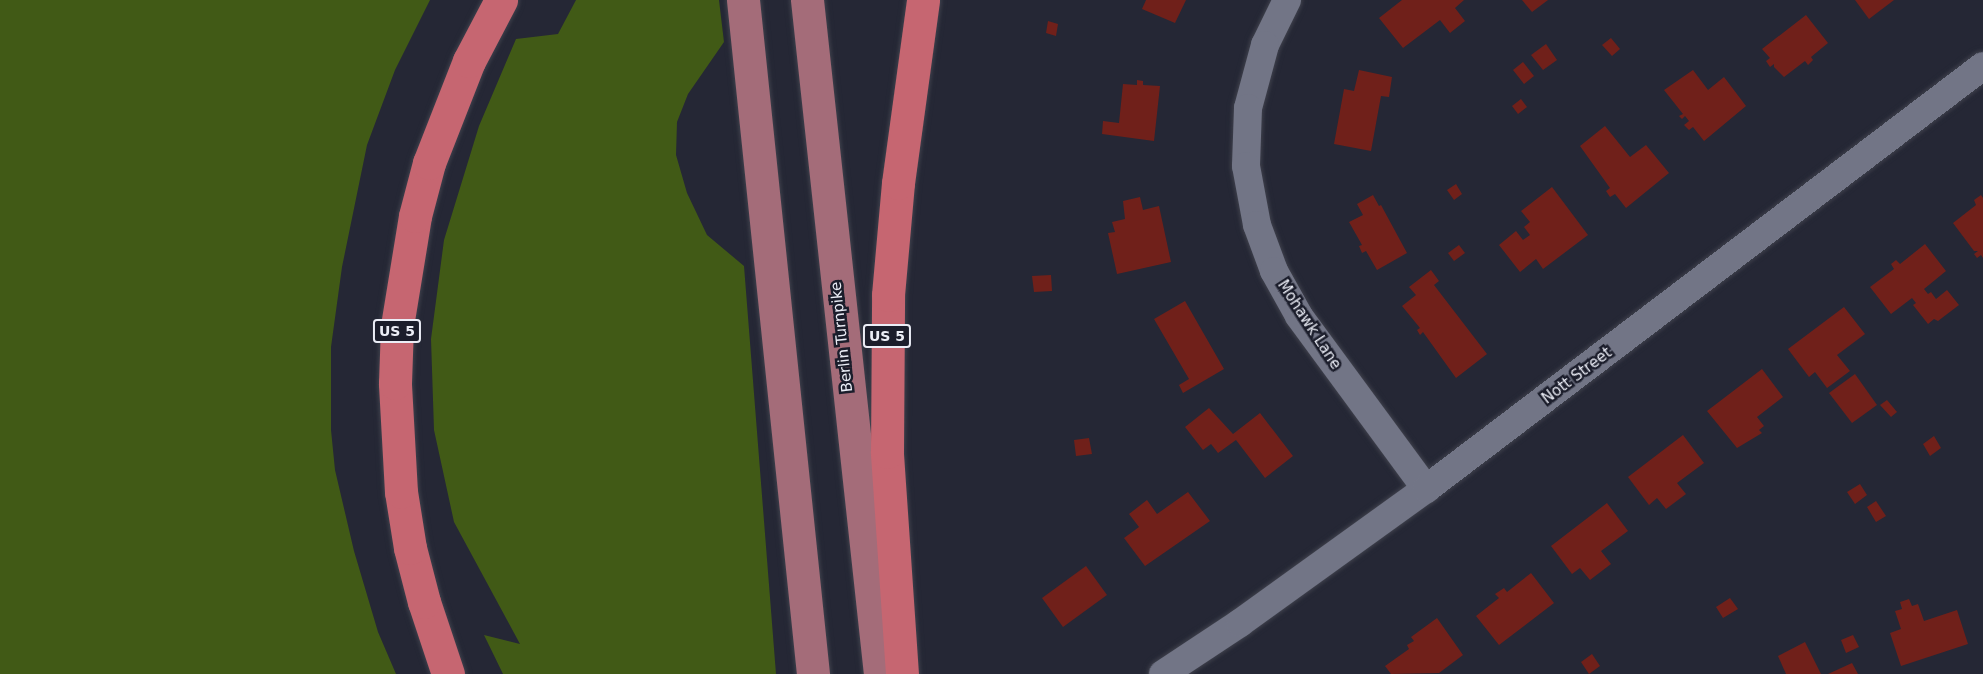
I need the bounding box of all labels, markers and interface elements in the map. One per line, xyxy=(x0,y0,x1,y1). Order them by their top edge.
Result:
street label: Mohawk Lane xyxy=(1273,277,1345,373)
street label: Berlin Turnpike xyxy=(827,281,857,393)
road number: US 5 xyxy=(372,320,422,342)
road number: US 5 xyxy=(862,325,912,347)
street label: Nott Street xyxy=(1539,344,1615,408)

